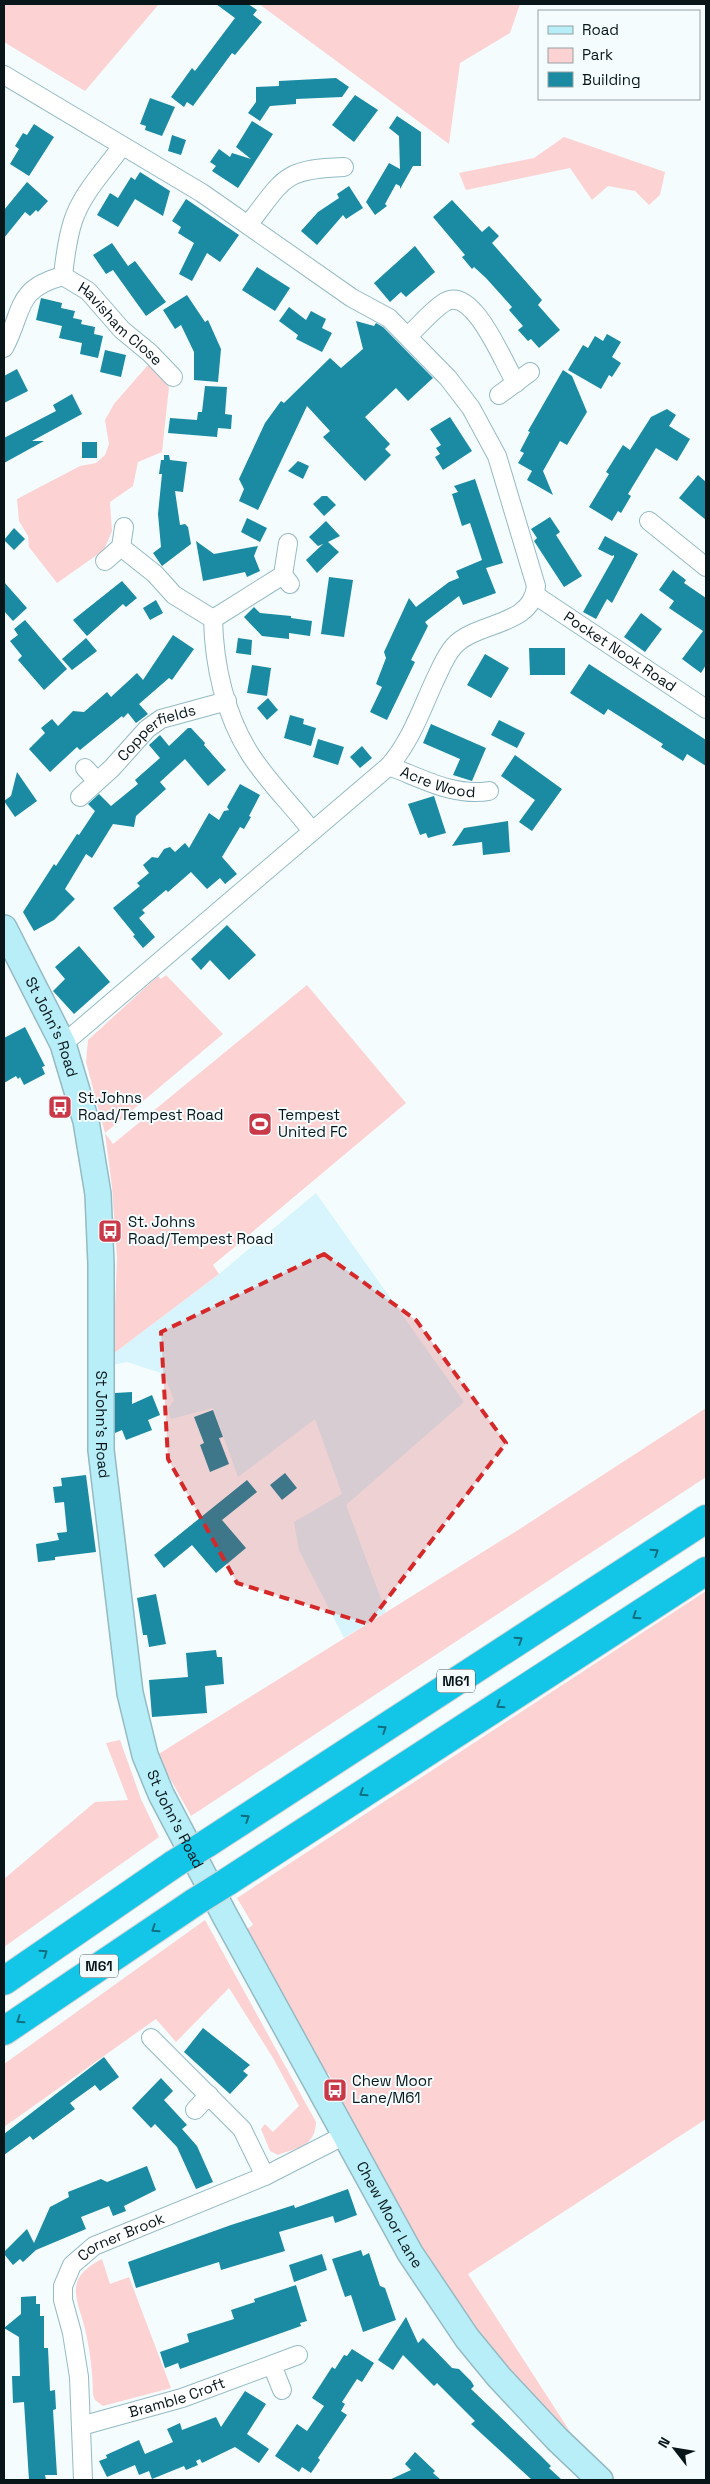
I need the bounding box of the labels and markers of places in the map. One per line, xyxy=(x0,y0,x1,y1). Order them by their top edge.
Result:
place label: St.Johns Road/Tempest Road xyxy=(78,1088,223,1124)
bus stop icon: St.Johns Road/Tempest Road xyxy=(47,1094,73,1120)
place label: Tempest United FC xyxy=(278,1105,348,1141)
sports icon: Tempest United FC xyxy=(247,1111,273,1137)
place label: St. Johns Road/Tempest Road xyxy=(128,1212,273,1248)
bus stop icon: St. Johns Road/Tempest Road xyxy=(97,1218,123,1244)
place label: Chew Moor Lane/M61 xyxy=(352,2071,433,2107)
bus stop icon: Chew Moor Lane/M61 xyxy=(322,2077,348,2103)

